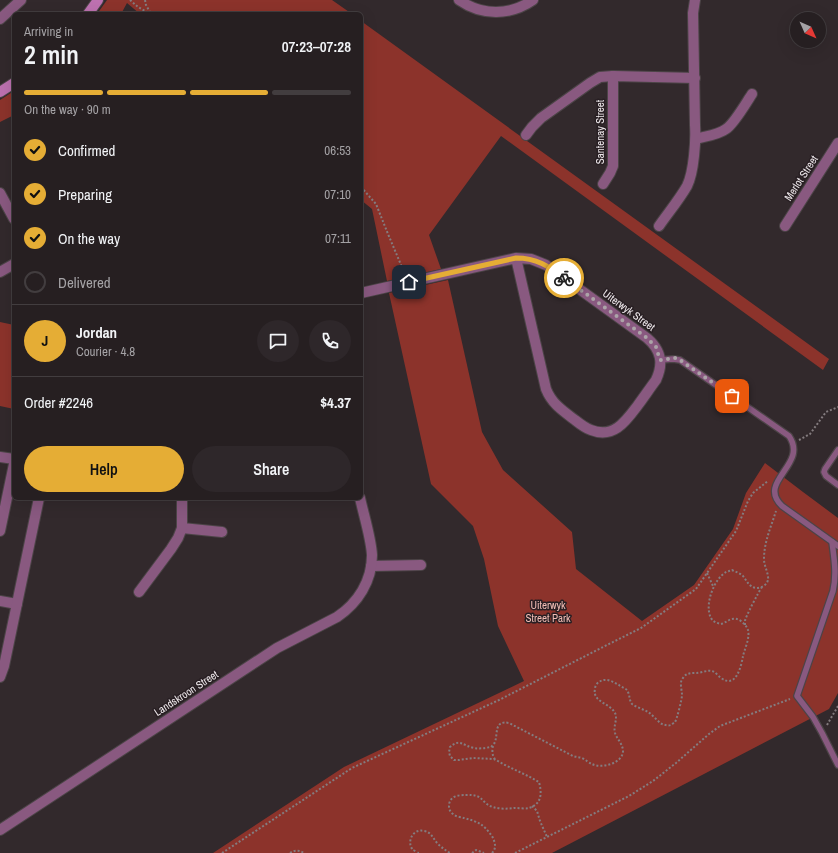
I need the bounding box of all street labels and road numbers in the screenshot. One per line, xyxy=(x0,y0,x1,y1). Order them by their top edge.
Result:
street label: Santenay Street xyxy=(593,99,607,164)
street label: Merlot Street xyxy=(781,152,821,203)
street label: Uiterwyk Street xyxy=(600,286,658,334)
street label: Landskroon Street xyxy=(151,667,221,719)

